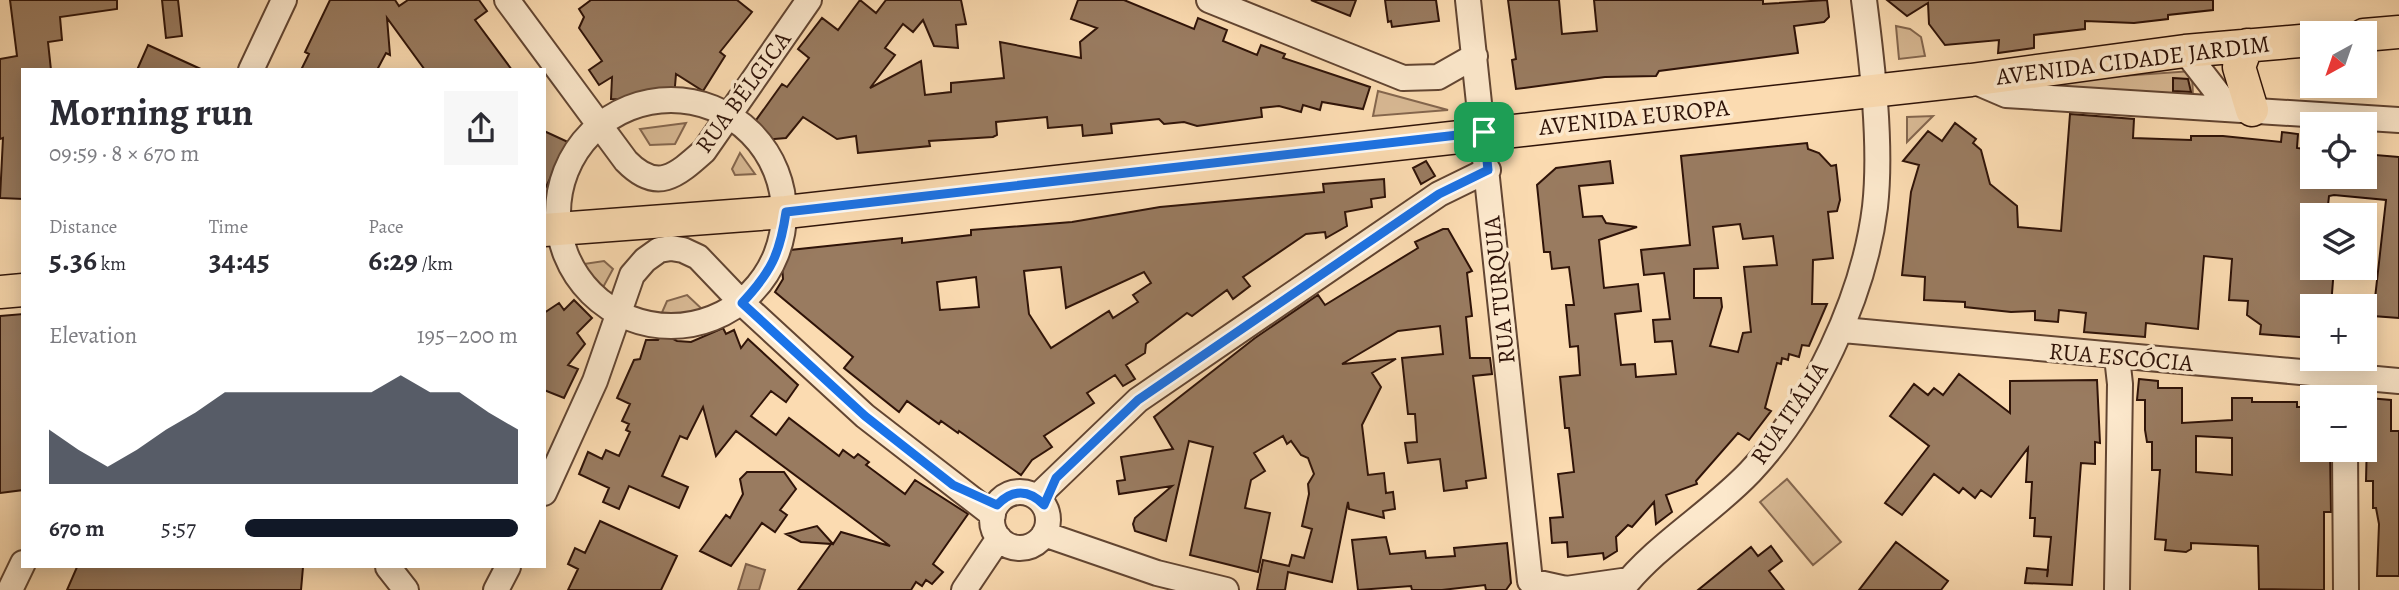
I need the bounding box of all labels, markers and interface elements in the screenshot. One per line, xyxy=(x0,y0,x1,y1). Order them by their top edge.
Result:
north arrow xyxy=(2300,21,2376,98)
map controls xyxy=(2300,21,2377,462)
street label: RUA BÉLGICA xyxy=(688,24,799,159)
street label: AVENIDA CIDADE JARDIM xyxy=(1993,27,2272,93)
text: Morning run xyxy=(49,86,253,138)
button: share xyxy=(444,91,518,165)
street label: AVENIDA EUROPA xyxy=(1536,91,1732,143)
pin xyxy=(1454,102,1514,162)
button: locate xyxy=(2300,112,2377,189)
icon: arrive xyxy=(1465,113,1503,151)
text: 09:59 · 8 × 670 m xyxy=(49,138,199,169)
button: layers xyxy=(2300,203,2377,280)
text: Distance xyxy=(49,214,117,240)
text: Time xyxy=(209,214,248,240)
text: Pace xyxy=(368,214,404,240)
street label: RUA TURQUIA xyxy=(1475,214,1523,365)
text: 5.36 xyxy=(49,240,97,280)
text: 34:45 xyxy=(209,240,270,280)
text: 6:29 xyxy=(368,240,418,280)
text: km xyxy=(97,251,126,277)
text: /km xyxy=(418,251,453,277)
button: + xyxy=(2300,294,2377,371)
text: Elevation xyxy=(49,320,137,351)
text: 195–200 m xyxy=(417,320,518,351)
street label: RUA ESCÓCIA xyxy=(2047,335,2195,379)
street label: RUA ITÁLIA xyxy=(1743,354,1836,471)
button: − xyxy=(2300,385,2377,462)
text: 670 m xyxy=(49,513,104,544)
text: 5:57 xyxy=(161,513,196,544)

